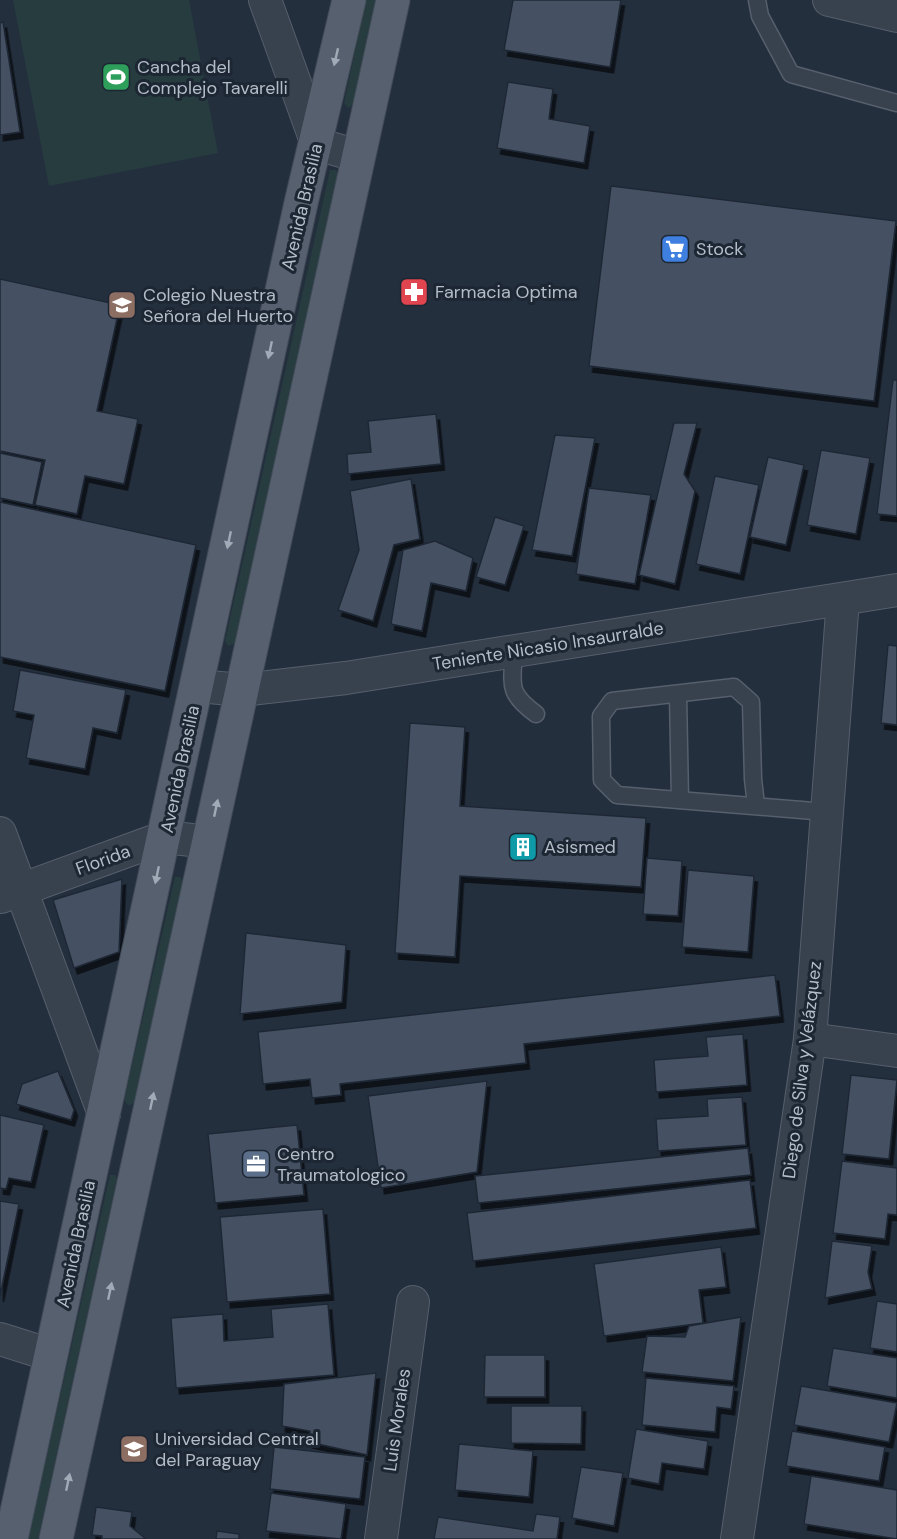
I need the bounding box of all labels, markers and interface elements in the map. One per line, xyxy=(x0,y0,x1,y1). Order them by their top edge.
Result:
one-way arrow xyxy=(331,48,341,66)
place label: Cancha del Complejo Tavarelli xyxy=(137,55,288,100)
sports icon: Cancha del Complejo Tavarelli xyxy=(100,61,132,93)
street label: Avenida Brasilia xyxy=(276,141,328,273)
supermarket icon: Stock xyxy=(659,233,691,265)
place label: Stock xyxy=(696,237,743,261)
pharmacy icon: Farmacia Optima xyxy=(398,276,430,308)
place label: Farmacia Optima xyxy=(435,280,578,304)
place label: Colegio Nuestra Señora del Huerto xyxy=(143,283,293,328)
school or university icon: Colegio Nuestra Señora del Huerto xyxy=(106,289,138,321)
one-way arrow xyxy=(265,340,274,359)
one-way arrow xyxy=(224,531,233,550)
street label: Teniente Nicasio Insaurralde xyxy=(431,616,665,676)
street label: Avenida Brasilia xyxy=(155,703,205,835)
one-way arrow xyxy=(212,798,221,817)
building icon: Asismed xyxy=(507,831,539,863)
place label: Asismed xyxy=(544,835,616,859)
street label: Florida xyxy=(72,839,134,881)
one-way arrow xyxy=(151,865,161,884)
street label: Diego de Silva y Velázquez xyxy=(777,960,827,1180)
one-way arrow xyxy=(148,1091,157,1110)
place label: Centro Traumatologico xyxy=(277,1142,406,1187)
office icon: Centro Traumatologico xyxy=(240,1148,272,1180)
street label: Avenida Brasilia xyxy=(51,1178,101,1310)
one-way arrow xyxy=(106,1282,116,1301)
street label: Luis Morales xyxy=(378,1367,416,1473)
place label: Universidad Central del Paraguay xyxy=(155,1427,319,1472)
school or university icon: Universidad Central del Paraguay xyxy=(118,1433,150,1465)
one-way arrow xyxy=(64,1472,73,1491)

